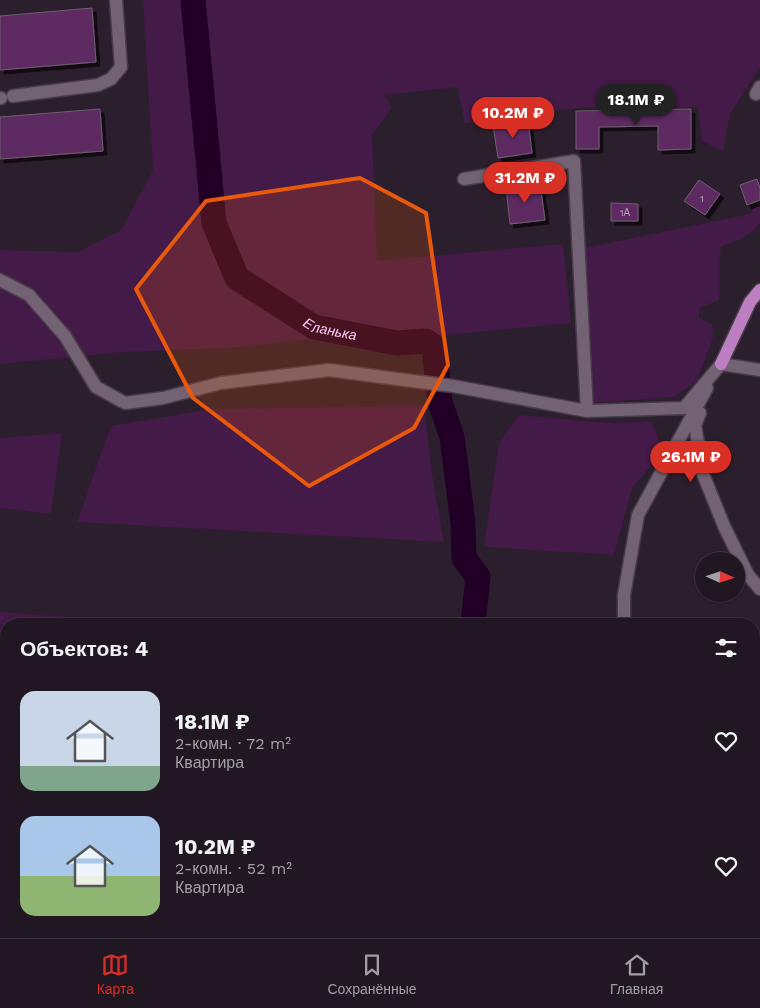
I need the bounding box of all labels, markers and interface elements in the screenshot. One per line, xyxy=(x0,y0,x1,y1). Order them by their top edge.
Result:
pin: 18.1M ₽ xyxy=(590,84,682,126)
text: 18.1M ₽ xyxy=(608,90,665,109)
pin: 10.2M ₽ xyxy=(467,96,559,139)
text: 10.2M ₽ xyxy=(482,103,544,122)
pin: 31.2M ₽ xyxy=(479,162,571,204)
text: 31.2M ₽ xyxy=(495,168,555,187)
house number: 1 xyxy=(700,193,704,204)
house number: 1А xyxy=(620,207,631,218)
water label: Еланька xyxy=(300,314,358,343)
pin: 26.1M ₽ xyxy=(645,440,737,483)
text: 26.1M ₽ xyxy=(661,447,721,466)
north arrow xyxy=(695,552,745,602)
map controls xyxy=(695,552,745,602)
icon: filters xyxy=(712,634,740,662)
text: Объектов: 4 xyxy=(20,636,148,661)
text: 18.1M ₽ xyxy=(175,709,250,734)
icon: home xyxy=(60,711,120,771)
icon: heart xyxy=(712,727,740,755)
text: 2-комн. · 72 m² xyxy=(175,734,291,753)
text: Квартира xyxy=(175,753,244,772)
text: 10.2M ₽ xyxy=(175,834,256,859)
icon: home xyxy=(60,836,120,896)
icon: heart xyxy=(712,852,740,880)
text: 2-комн. · 52 m² xyxy=(175,859,292,878)
text: Квартира xyxy=(175,878,244,897)
tab: Карта xyxy=(97,951,134,997)
tab: Сохранённые xyxy=(328,951,417,997)
tab: Главная xyxy=(610,951,663,997)

